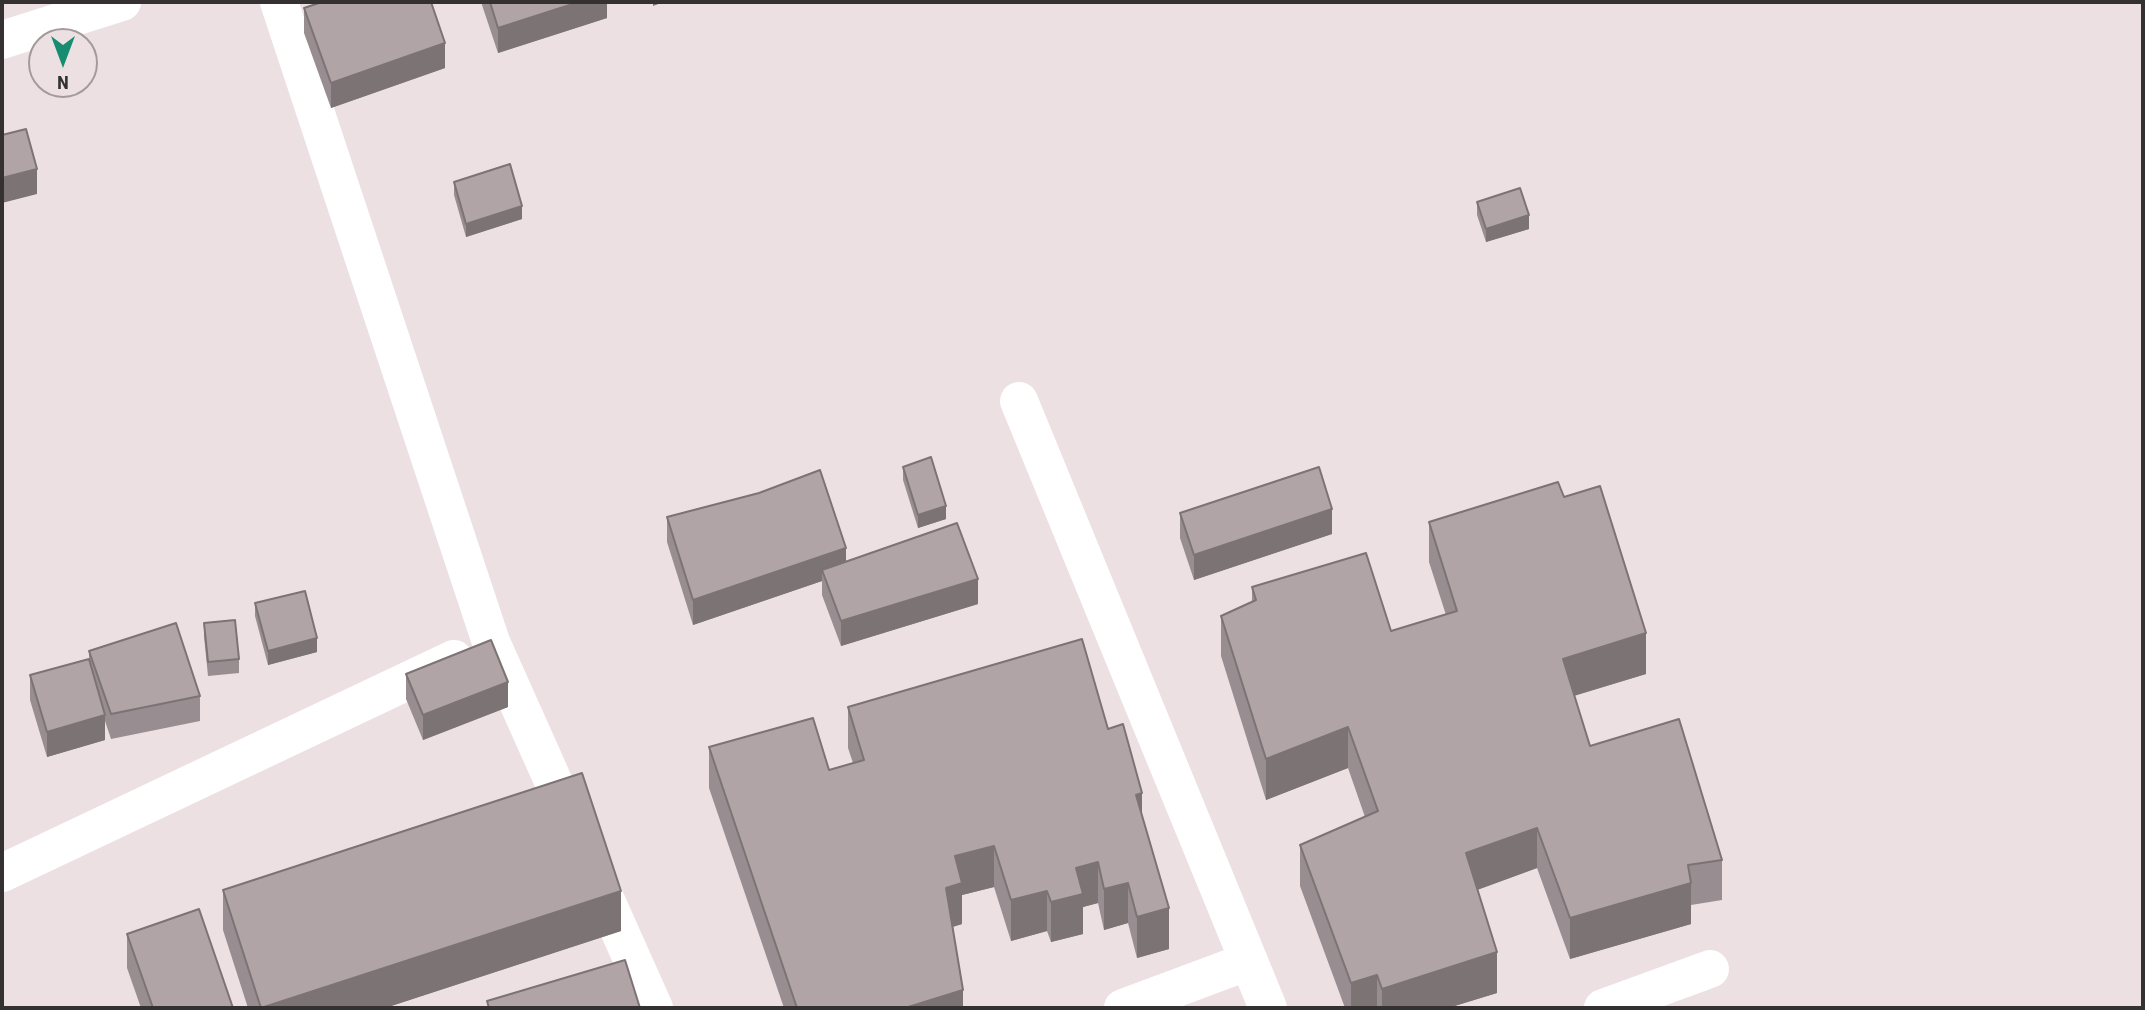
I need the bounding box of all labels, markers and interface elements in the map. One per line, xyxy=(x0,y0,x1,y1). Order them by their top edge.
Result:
north arrow xyxy=(28,28,98,98)
text: N xyxy=(57,71,69,94)

